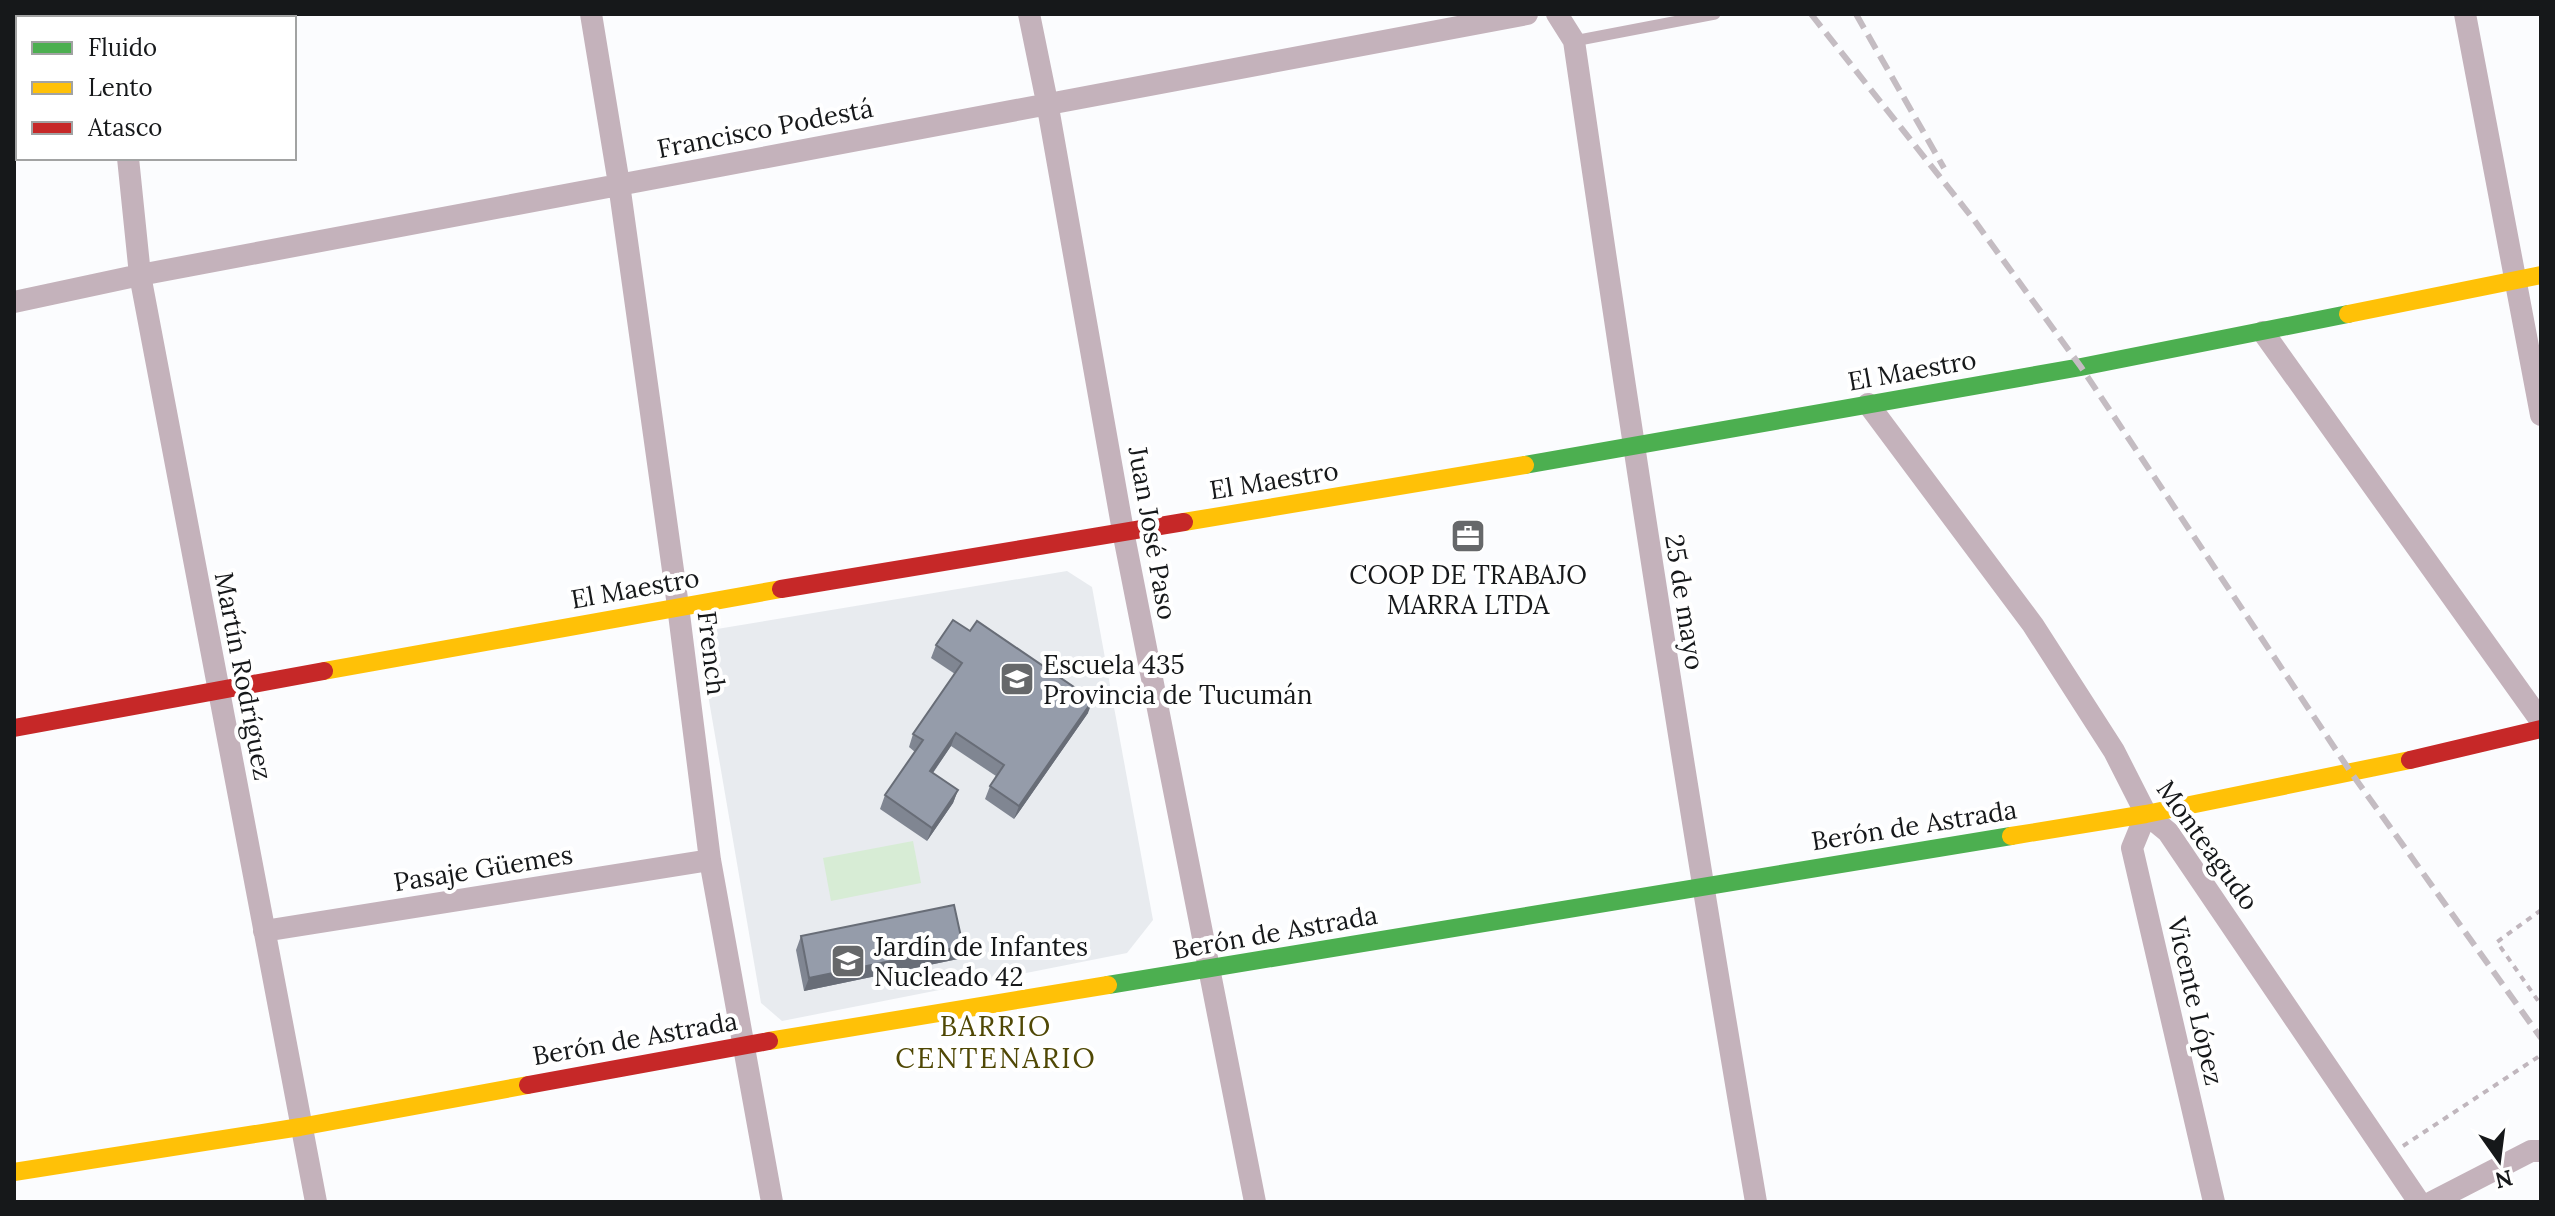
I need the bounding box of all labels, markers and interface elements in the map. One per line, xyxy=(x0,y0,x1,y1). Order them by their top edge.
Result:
legend xyxy=(16,16,296,160)
text: Fluido xyxy=(88,32,157,63)
text: Lento xyxy=(88,72,153,103)
street label: Francisco Podestá xyxy=(654,91,876,165)
text: Atasco xyxy=(87,112,162,143)
street label: El Maestro xyxy=(1845,342,1979,398)
street label: Juan José Paso xyxy=(1121,443,1184,622)
street label: El Maestro xyxy=(1207,454,1341,506)
office icon: COOP DE TRABAJO MARRA LTDA xyxy=(1449,517,1487,555)
street label: 25 de mayo xyxy=(1658,532,1712,672)
place label: COOP DE TRABAJO MARRA LTDA xyxy=(1349,558,1587,621)
street label: El Maestro xyxy=(568,560,702,616)
street label: Martín Rodríguez xyxy=(208,569,280,783)
street label: French xyxy=(690,609,734,697)
place label: Escuela 435 Provincia de Tucumán xyxy=(1043,648,1313,711)
school or university icon: Escuela 435 Provincia de Tucumán xyxy=(998,660,1036,698)
street label: Monteagudo xyxy=(2150,774,2266,916)
street label: Berón de Astrada xyxy=(1809,792,2019,858)
street label: Pasaje Güemes xyxy=(391,838,575,898)
street label: Berón de Astrada xyxy=(1170,898,1380,966)
street label: Vicente López xyxy=(2160,913,2231,1088)
place label: Jardín de Infantes Nucleado 42 xyxy=(873,930,1088,993)
school or university icon: Jardín de Infantes Nucleado 42 xyxy=(829,942,867,980)
street label: Berón de Astrada xyxy=(530,1004,740,1072)
district label: BARRIO CENTENARIO xyxy=(895,1008,1097,1076)
north arrow xyxy=(2459,1120,2539,1200)
text: N xyxy=(2492,1164,2515,1195)

